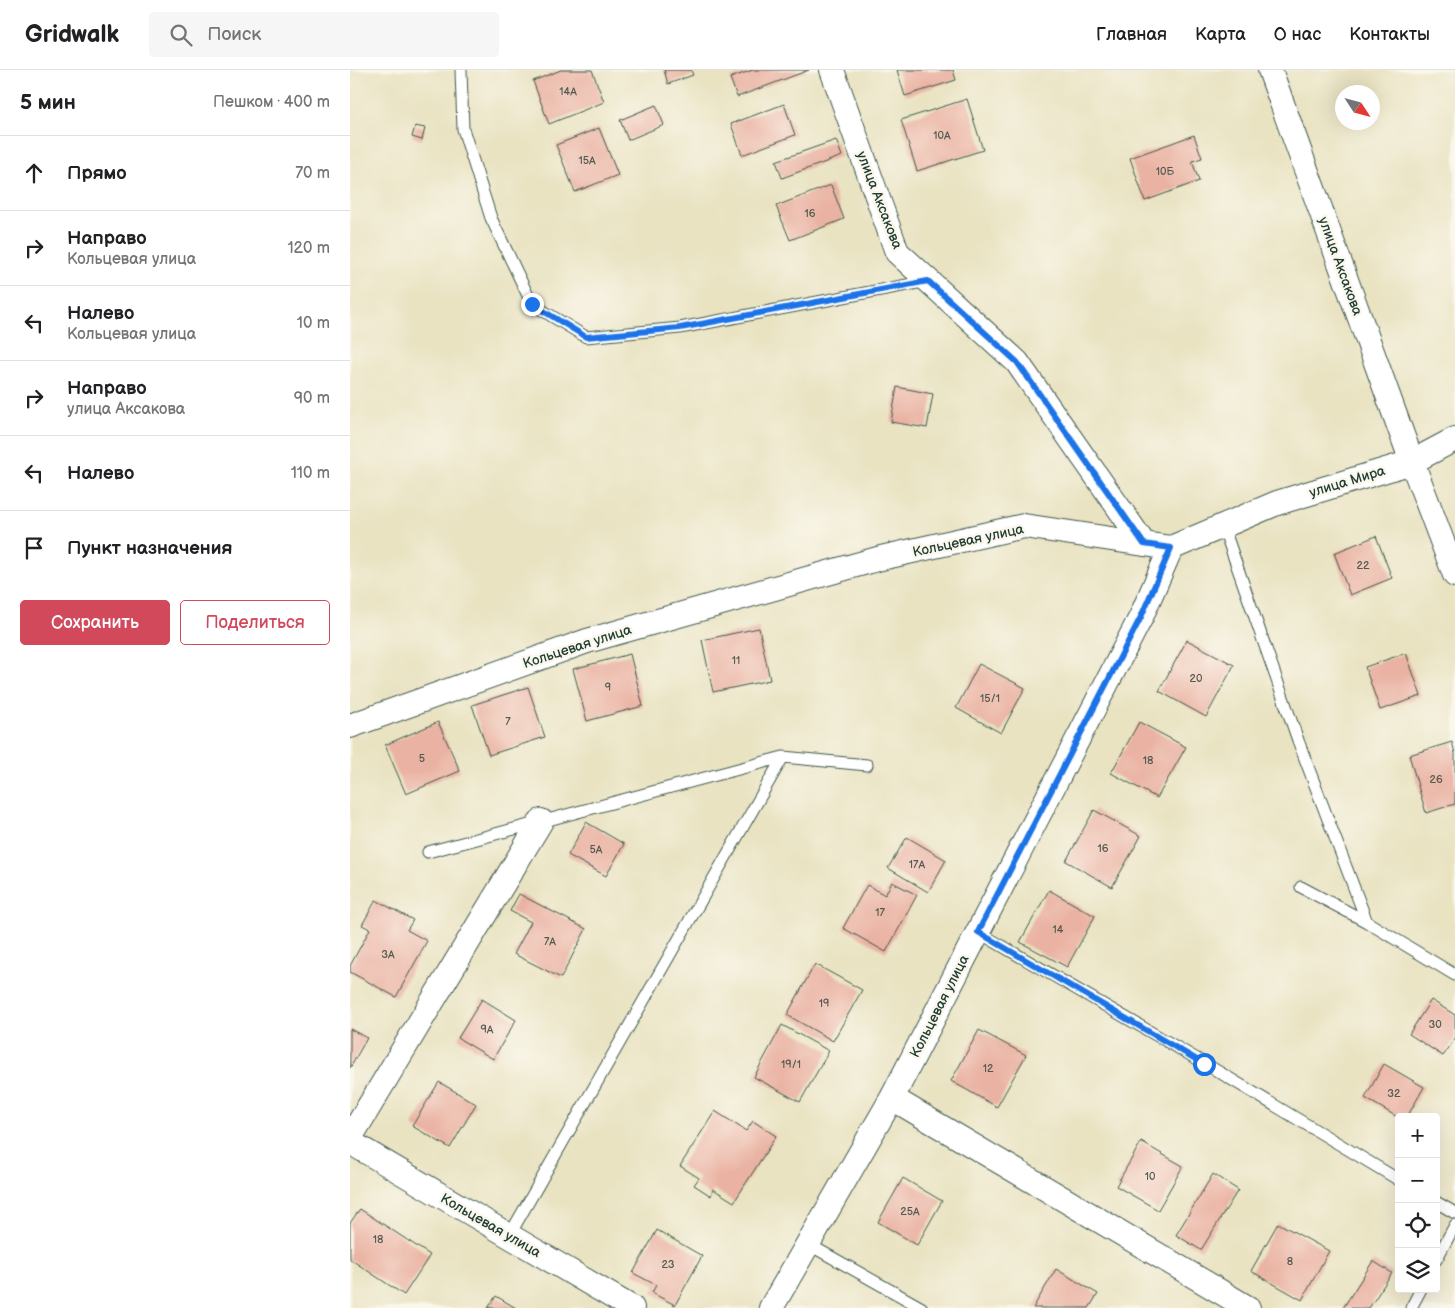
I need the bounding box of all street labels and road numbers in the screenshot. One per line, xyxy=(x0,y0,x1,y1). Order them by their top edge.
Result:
street label: улица Аксакова xyxy=(853,149,906,252)
street label: улица Аксакова xyxy=(1315,215,1366,318)
street label: улица Мира xyxy=(1307,462,1388,501)
street label: Кольцевая улица xyxy=(911,520,1026,561)
street label: Кольцевая улица xyxy=(521,621,634,672)
street label: Кольцевая улица xyxy=(906,951,973,1060)
street label: Кольцевая улица xyxy=(438,1190,545,1261)

